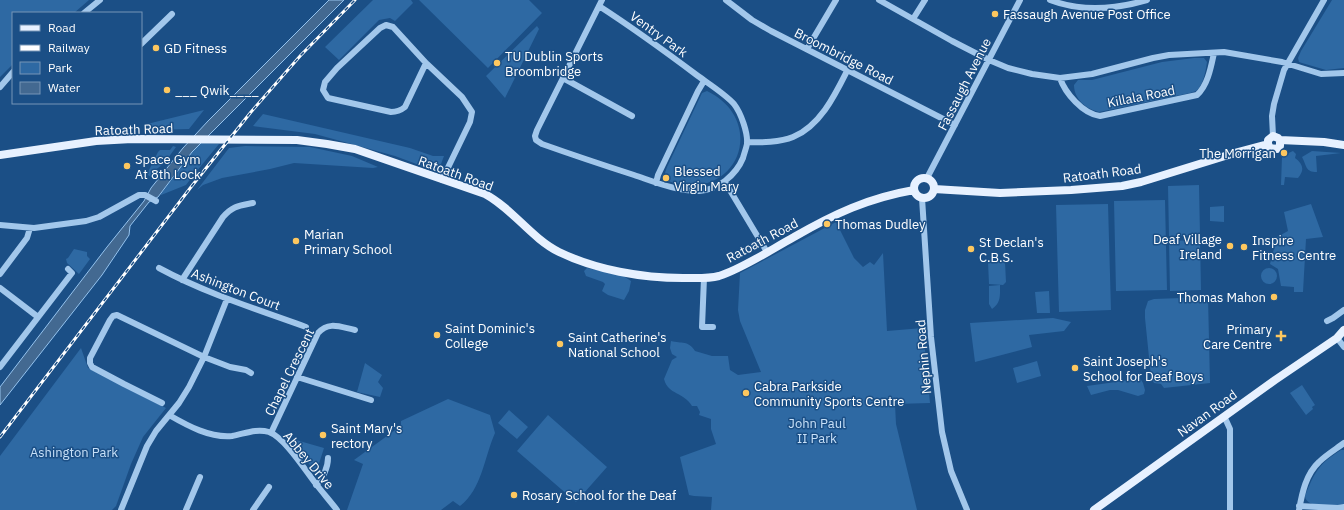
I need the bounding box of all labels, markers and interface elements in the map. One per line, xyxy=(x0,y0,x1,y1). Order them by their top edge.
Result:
place label: Fassaugh Avenue Post Office xyxy=(1003,6,1171,23)
street label: Ventry Park xyxy=(626,8,691,61)
marker: Fassaugh Avenue Post Office xyxy=(990,9,1000,19)
legend xyxy=(12,12,142,104)
text: Road xyxy=(48,20,76,35)
street label: Broombridge Road xyxy=(791,24,896,89)
street label: Fassaugh Avenue xyxy=(934,35,995,133)
text: Railway xyxy=(48,40,90,55)
place label: GD Fitness xyxy=(164,40,227,57)
marker: GD Fitness xyxy=(151,43,161,53)
place label: TU Dublin Sports Broombridge xyxy=(505,48,603,80)
marker: TU Dublin Sports Broombridge xyxy=(492,58,502,68)
text: Park xyxy=(48,60,73,75)
text: Water xyxy=(48,80,81,95)
place label: ___ Qwik____ xyxy=(175,82,259,99)
street label: Killala Road xyxy=(1106,82,1177,111)
marker: ___ Qwik____ xyxy=(162,85,172,95)
street label: Ratoath Road xyxy=(94,120,174,139)
place label: The Morrigan xyxy=(1199,145,1276,162)
marker: The Morrigan xyxy=(1279,148,1289,158)
place label: Space Gym At 8th Lock xyxy=(135,151,201,183)
street label: Ratoath Road xyxy=(416,152,496,195)
street label: Ratoath Road xyxy=(1062,160,1142,187)
marker: Space Gym At 8th Lock xyxy=(122,161,132,171)
place label: Blessed Virgin Mary xyxy=(674,163,740,195)
marker: Blessed Virgin Mary xyxy=(661,173,671,183)
street label: Ratoath Road xyxy=(723,214,801,266)
place label: Thomas Dudley xyxy=(835,216,926,233)
marker: Thomas Dudley xyxy=(822,219,832,229)
place label: Marian Primary School xyxy=(304,226,393,258)
place label: Deaf Village Ireland xyxy=(1153,231,1222,263)
place label: Inspire Fitness Centre xyxy=(1252,232,1336,264)
place label: St Declan's C.B.S. xyxy=(979,234,1044,266)
marker: Marian Primary School xyxy=(291,236,301,246)
marker: Deaf Village Ireland xyxy=(1225,241,1235,251)
marker: Inspire Fitness Centre xyxy=(1239,242,1249,252)
marker: St Declan's C.B.S. xyxy=(966,244,976,254)
street label: Ashington Court xyxy=(189,265,283,314)
place label: Thomas Mahon xyxy=(1177,289,1266,306)
marker: Thomas Mahon xyxy=(1269,292,1279,302)
street label: Nephin Road xyxy=(912,319,935,395)
place label: Saint Dominic's College xyxy=(445,320,535,352)
place label: Primary Care Centre xyxy=(1203,321,1273,353)
street label: Chapel Crescent xyxy=(261,326,318,419)
place label: Saint Catherine's National School xyxy=(568,329,667,361)
marker: Saint Dominic's College xyxy=(432,330,442,340)
marker: Primary Care Centre xyxy=(1275,330,1287,342)
marker: Saint Catherine's National School xyxy=(555,339,565,349)
place label: Saint Joseph's School for Deaf Boys xyxy=(1083,353,1203,385)
marker: Saint Joseph's School for Deaf Boys xyxy=(1070,363,1080,373)
place label: Cabra Parkside Community Sports Centre xyxy=(754,378,904,410)
street label: Navan Road xyxy=(1174,386,1240,441)
marker: Cabra Parkside Community Sports Centre xyxy=(741,388,751,398)
park label: John Paul II Park xyxy=(788,415,846,447)
place label: Saint Mary's rectory xyxy=(331,420,402,452)
street label: Abbey Drive xyxy=(280,428,338,493)
marker: Saint Mary's rectory xyxy=(318,430,328,440)
park label: Ashington Park xyxy=(30,444,118,461)
place label: Rosary School for the Deaf xyxy=(522,487,676,504)
marker: Rosary School for the Deaf xyxy=(509,490,519,500)

